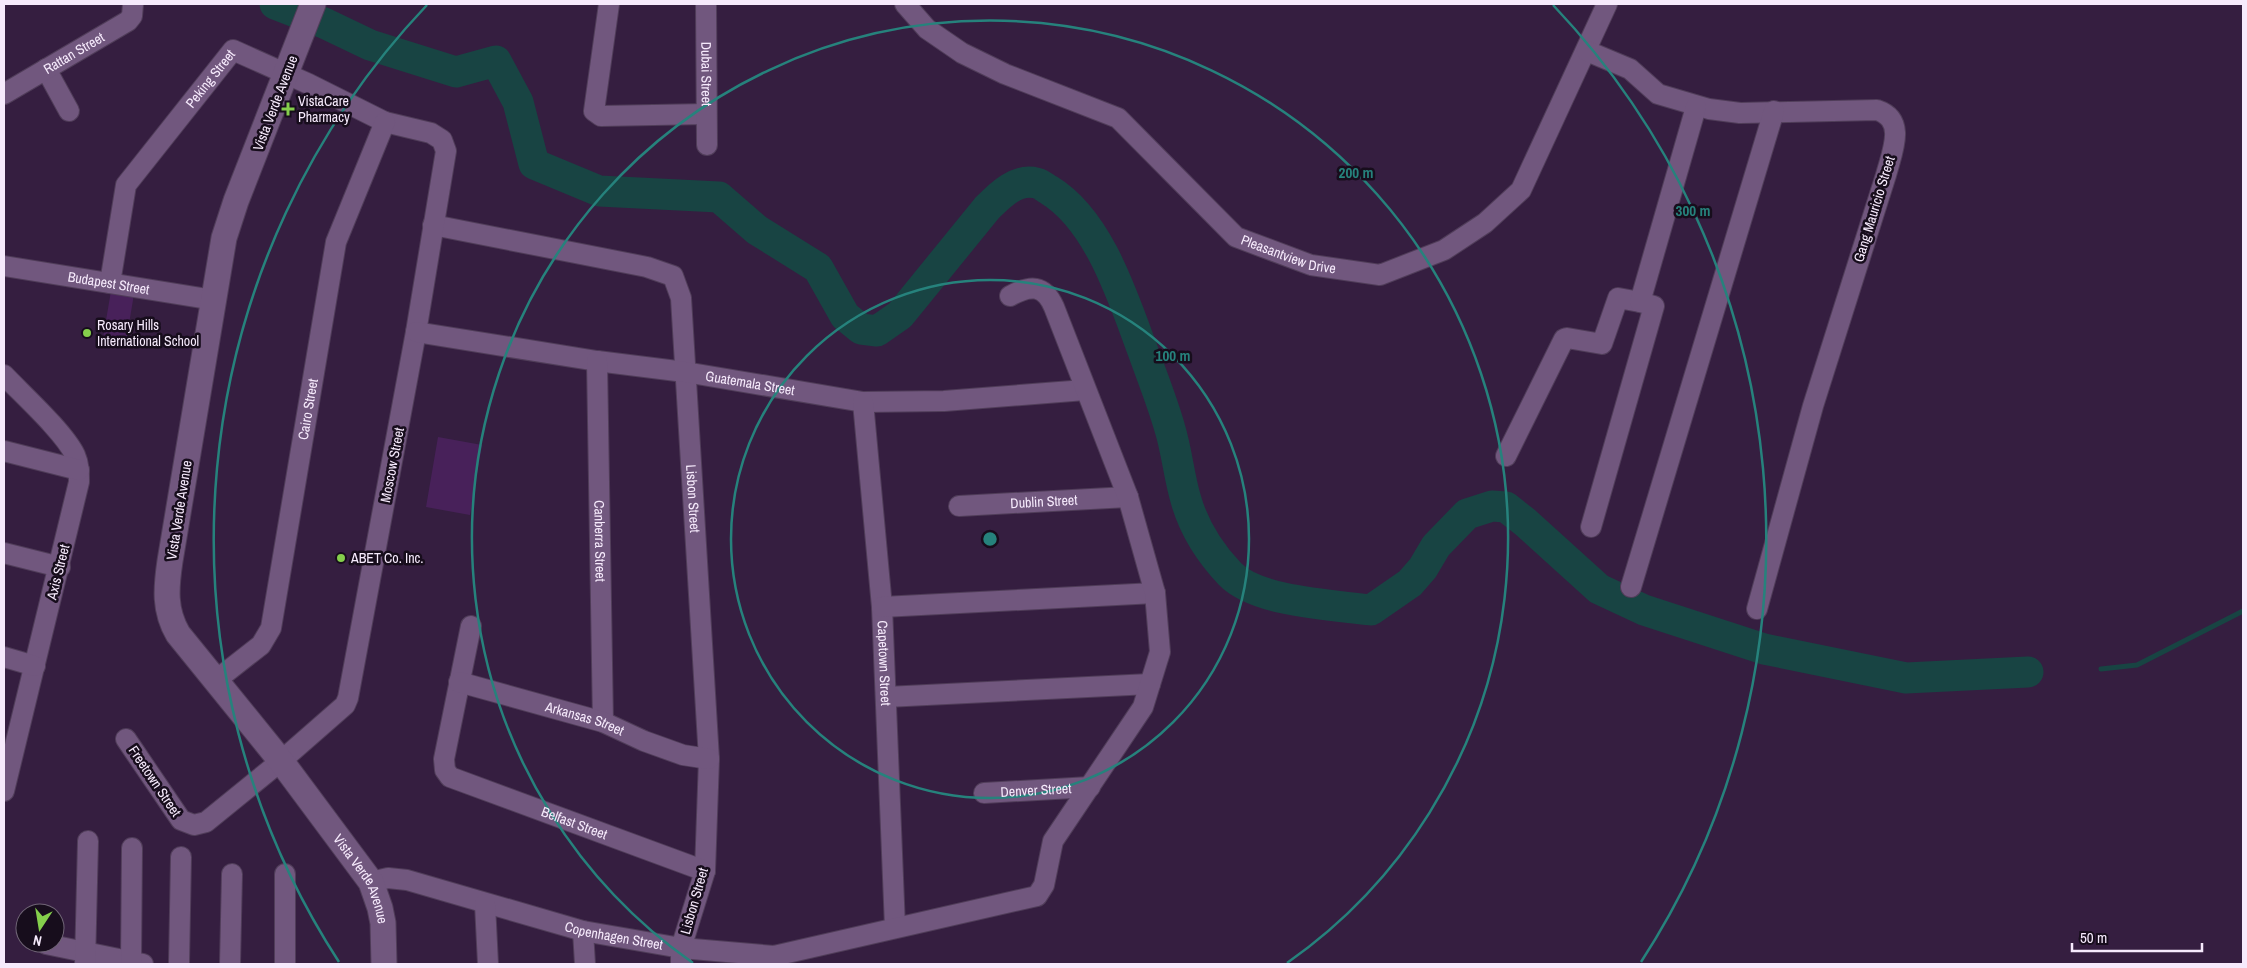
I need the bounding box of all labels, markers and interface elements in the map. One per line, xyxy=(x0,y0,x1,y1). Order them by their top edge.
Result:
street label: Rattan Street xyxy=(40,28,108,78)
street label: Dubai Street xyxy=(697,42,716,106)
street label: Peking Street xyxy=(182,46,239,112)
street label: Vista Verde Avenue xyxy=(249,53,301,153)
place label: VistaCare Pharmacy xyxy=(298,92,350,126)
marker: VistaCare Pharmacy xyxy=(282,103,294,115)
street label: Gang Mauricio Street xyxy=(1849,154,1899,264)
text: 200 m xyxy=(1339,162,1373,183)
text: 300 m xyxy=(1676,200,1710,221)
street label: Pleasantview Drive xyxy=(1238,231,1337,277)
street label: Budapest Street xyxy=(66,267,151,298)
place label: Rosary Hills International School xyxy=(97,316,199,350)
marker: Rosary Hills International School xyxy=(81,327,93,339)
text: 100 m xyxy=(1156,345,1190,366)
street label: Guatemala Street xyxy=(704,367,796,399)
street label: Cairo Street xyxy=(294,377,322,441)
street label: Moscow Street xyxy=(376,426,408,504)
street label: Vista Verde Avenue xyxy=(162,459,196,561)
street label: Lisbon Street xyxy=(682,464,704,533)
street label: Dublin Street xyxy=(1010,491,1078,512)
street label: Canberra Street xyxy=(590,500,610,582)
centre of rings xyxy=(981,530,999,548)
street label: Axis Street xyxy=(42,543,74,602)
place label: ABET Co. Inc. xyxy=(350,549,424,567)
marker: ABET Co. Inc. xyxy=(335,552,347,564)
street label: Capetown Street xyxy=(874,620,895,706)
street label: Arkansas Street xyxy=(542,697,627,740)
street label: Freetown Street xyxy=(125,742,185,820)
street label: Denver Street xyxy=(1000,779,1072,801)
street label: Belfast Street xyxy=(539,802,610,843)
street label: Vista Verde Avenue xyxy=(329,830,392,925)
street label: Lisbon Street xyxy=(676,866,712,936)
north arrow xyxy=(15,903,65,953)
street label: Copenhagen Street xyxy=(563,917,664,954)
scale bar xyxy=(2072,920,2202,952)
text: 50 m xyxy=(2080,927,2107,948)
text: N xyxy=(31,931,43,950)

